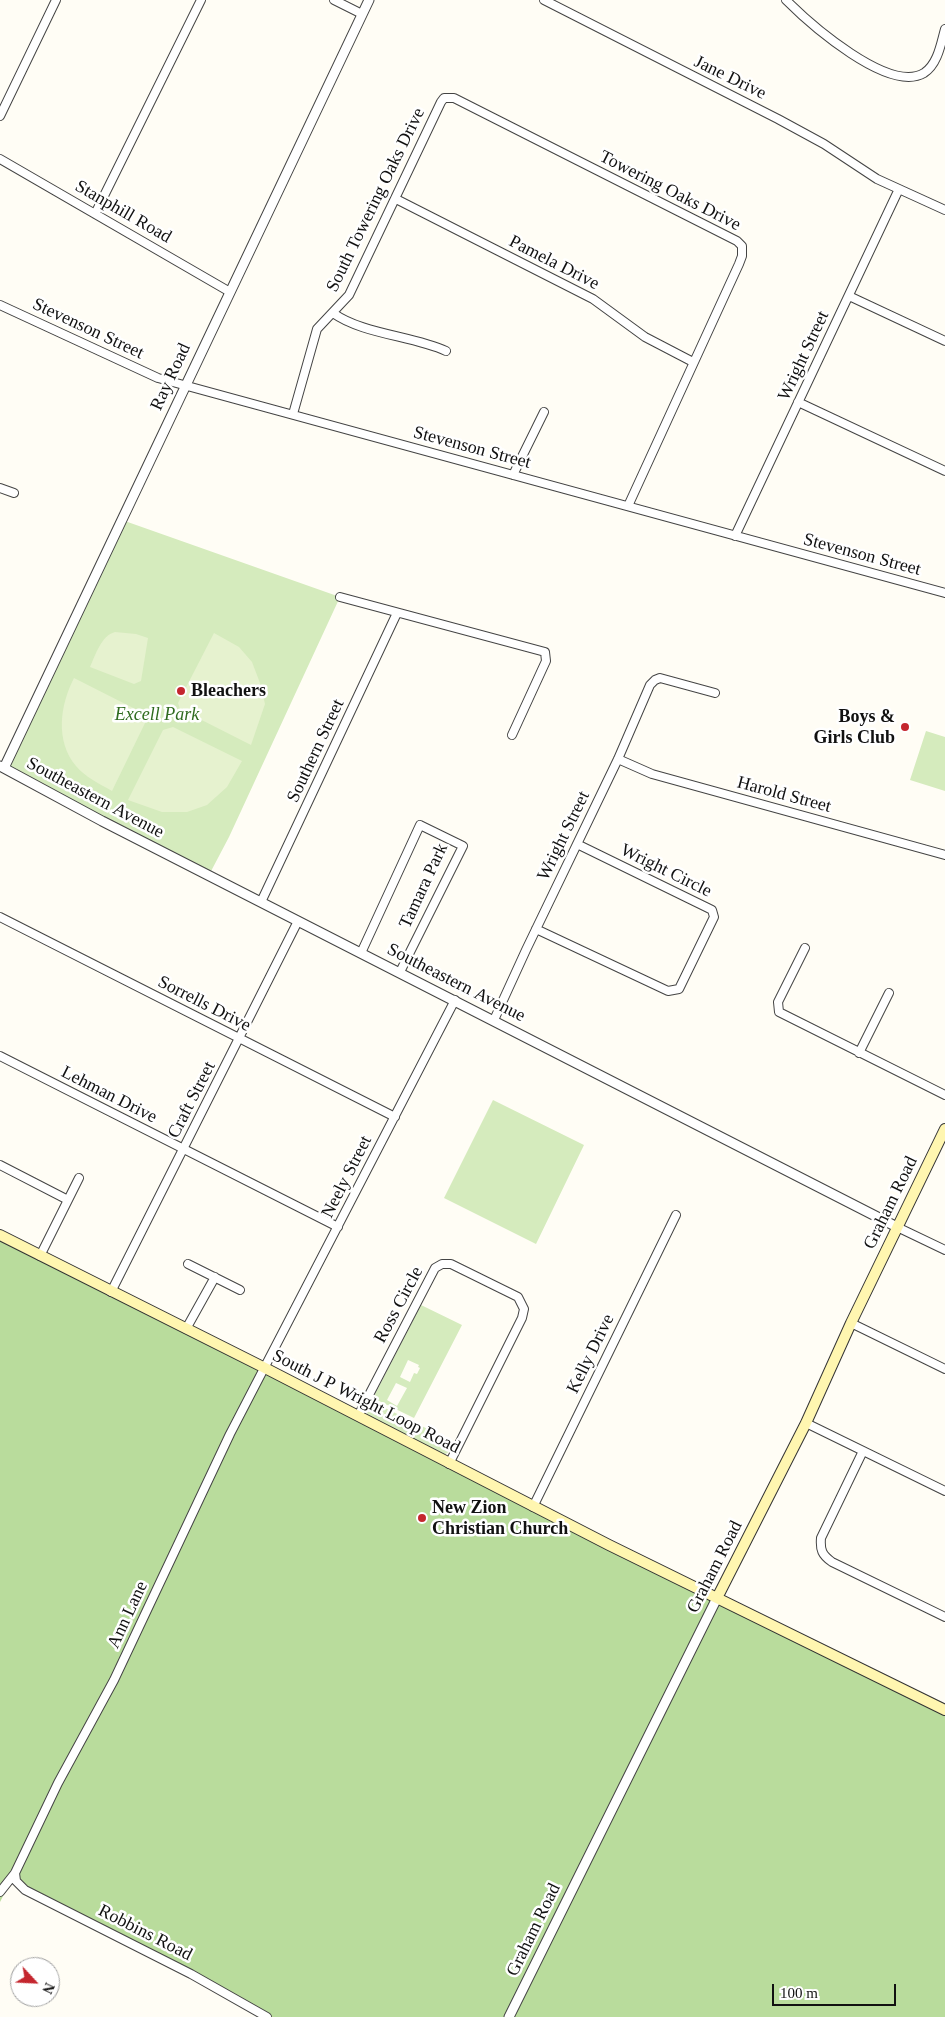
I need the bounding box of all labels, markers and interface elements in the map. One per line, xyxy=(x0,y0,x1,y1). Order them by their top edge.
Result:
street label: Jane Drive xyxy=(690,51,770,105)
street label: South Towering Oaks Drive xyxy=(322,104,430,296)
street label: Towering Oaks Drive xyxy=(596,146,744,236)
street label: Stanphill Road xyxy=(71,176,175,248)
street label: Pamela Drive xyxy=(505,231,603,295)
street label: Stevenson Street xyxy=(29,294,147,364)
street label: Wright Street xyxy=(774,308,834,404)
street label: Ray Road xyxy=(146,340,196,414)
street label: Stevenson Street xyxy=(411,422,533,474)
street label: Stevenson Street xyxy=(801,529,923,581)
place label: Bleachers xyxy=(191,680,266,702)
marker: Bleachers xyxy=(175,685,187,697)
street label: Southern Street xyxy=(283,696,349,806)
park label: Excell Park xyxy=(115,704,199,726)
place label: Boys & Girls Club xyxy=(813,706,895,749)
marker: Boys & Girls Club xyxy=(899,721,911,733)
street label: Southeastern Avenue xyxy=(23,753,167,843)
street label: Harold Street xyxy=(735,772,833,818)
street label: Wright Street xyxy=(533,788,595,884)
street label: Tamara Park xyxy=(395,840,453,932)
street label: Wright Circle xyxy=(617,840,715,902)
street label: Southeastern Avenue xyxy=(383,939,529,1027)
street label: Sorrells Drive xyxy=(154,971,254,1037)
street label: Craft Street xyxy=(163,1058,221,1142)
street label: Lehman Drive xyxy=(58,1062,160,1128)
street label: Neely Street xyxy=(317,1132,377,1222)
street label: Graham Road xyxy=(859,1153,923,1253)
street label: Ross Circle xyxy=(370,1263,428,1347)
street label: Kelly Drive xyxy=(563,1311,619,1397)
street label: South J P Wright Loop Road xyxy=(269,1345,463,1459)
place label: New Zion Christian Church xyxy=(432,1497,568,1540)
marker: New Zion Christian Church xyxy=(416,1512,428,1524)
street label: Graham Road xyxy=(683,1517,747,1617)
street label: Ann Lane xyxy=(103,1578,153,1652)
street label: Graham Road xyxy=(502,1880,566,1980)
street label: Robbins Road xyxy=(94,1900,196,1966)
north arrow xyxy=(10,1957,60,2007)
scale bar xyxy=(775,1974,899,2006)
text: N xyxy=(39,1980,57,1996)
text: 100 m xyxy=(780,1985,818,2001)

